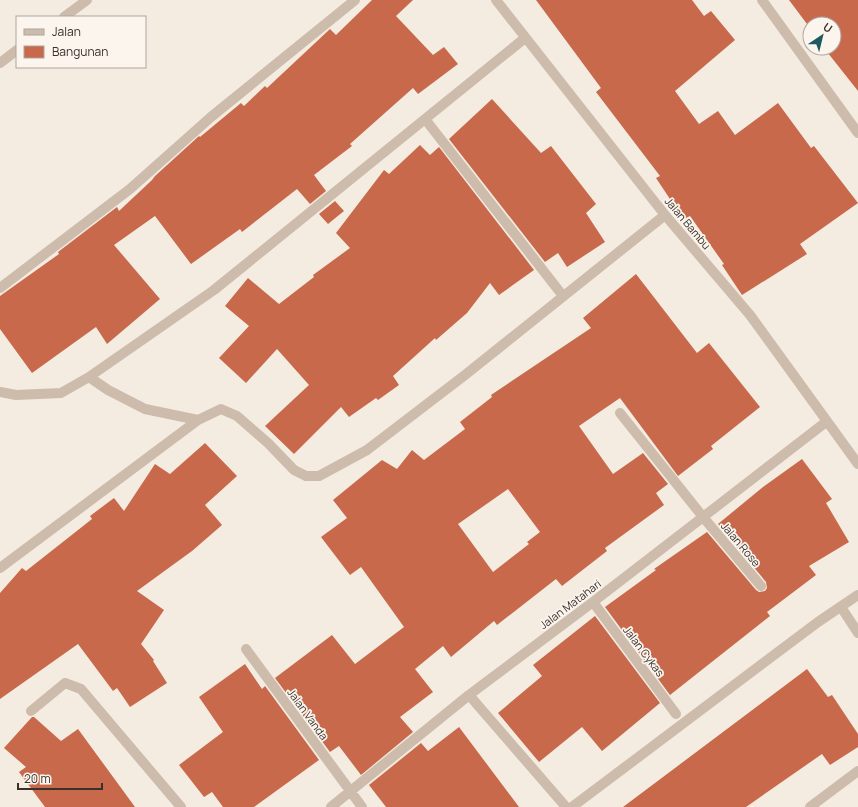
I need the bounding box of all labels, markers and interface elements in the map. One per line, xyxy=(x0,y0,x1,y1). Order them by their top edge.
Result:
legend xyxy=(16,16,146,68)
north arrow xyxy=(802,16,842,56)
text: U xyxy=(820,19,836,36)
text: Jalan xyxy=(52,23,81,40)
text: Bangunan xyxy=(52,43,108,60)
street label: Jalan Bambu xyxy=(662,194,714,252)
street label: Jalan Rose xyxy=(718,518,765,570)
street label: Jalan Matahari xyxy=(536,576,604,632)
street label: Jalan Cykas xyxy=(620,623,668,680)
street label: Jalan Vanda xyxy=(284,685,332,743)
scale bar xyxy=(18,765,102,791)
text: 20 m xyxy=(24,770,51,787)

